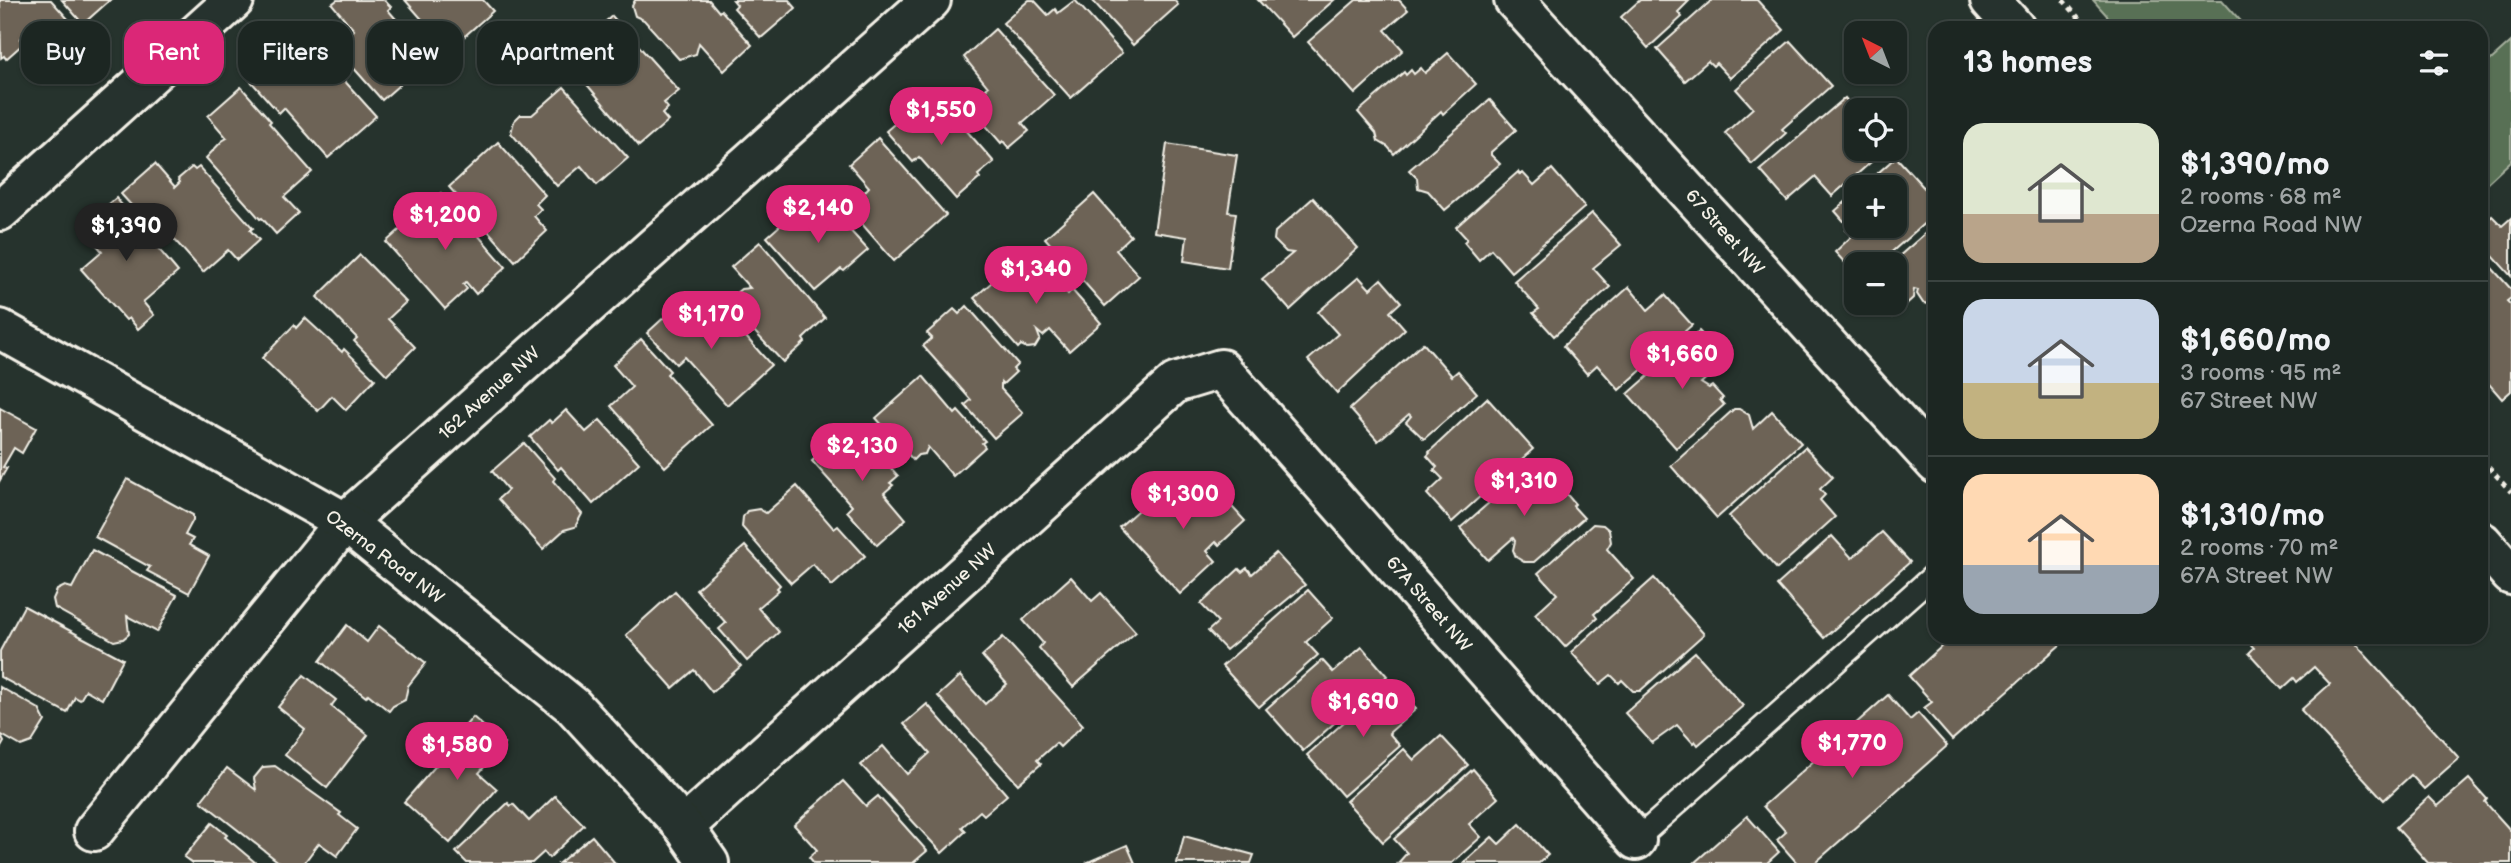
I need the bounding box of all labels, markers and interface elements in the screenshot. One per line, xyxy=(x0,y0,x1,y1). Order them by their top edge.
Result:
chip: Buy xyxy=(21,21,110,84)
chip: Rent xyxy=(124,21,224,84)
chip: Filters xyxy=(238,21,353,84)
chip: New xyxy=(367,21,463,84)
chip: Apartment xyxy=(477,21,638,84)
north arrow xyxy=(1844,21,1908,84)
map controls xyxy=(1844,21,1907,315)
icon: filters xyxy=(2415,44,2453,82)
text: 13 homes xyxy=(1963,45,2092,81)
pin: $1,550 xyxy=(884,88,998,147)
text: $1,550 xyxy=(906,96,976,124)
button: locate xyxy=(1844,98,1907,161)
text: $1,390/mo xyxy=(2180,147,2330,183)
icon: home xyxy=(2019,151,2103,235)
button: + xyxy=(1844,175,1907,238)
text: 2 rooms · 68 m² xyxy=(2180,183,2342,211)
street label: 67 Street NW xyxy=(1681,185,1769,280)
pin: $2,140 xyxy=(761,186,875,245)
pin: $1,200 xyxy=(388,192,502,252)
text: $2,140 xyxy=(782,194,854,222)
text: $1,200 xyxy=(409,201,481,229)
pin: $1,390 xyxy=(69,204,183,263)
text: Ozerna Road NW xyxy=(2180,211,2362,239)
text: $1,390 xyxy=(90,212,162,240)
pin: $1,340 xyxy=(979,246,1093,306)
button: − xyxy=(1844,252,1907,315)
text: $1,340 xyxy=(1000,255,1072,283)
pin: $1,170 xyxy=(654,292,768,351)
text: $1,170 xyxy=(678,300,744,328)
text: $1,660/mo xyxy=(2180,323,2331,359)
icon: home xyxy=(2019,327,2103,411)
pin: $1,660 xyxy=(1625,332,1739,391)
text: $1,660 xyxy=(1646,340,1718,368)
street label: 162 Avenue NW xyxy=(434,342,545,444)
text: 3 rooms · 95 m² xyxy=(2180,359,2341,387)
text: 67 Street NW xyxy=(2180,387,2318,415)
pin: $2,130 xyxy=(805,424,919,483)
text: $2,130 xyxy=(826,432,898,460)
pin: $1,310 xyxy=(1467,458,1581,518)
text: $1,310 xyxy=(1490,467,1558,495)
pin: $1,300 xyxy=(1126,472,1240,531)
text: $1,300 xyxy=(1147,480,1219,508)
text: $1,310/mo xyxy=(2180,498,2325,534)
icon: home xyxy=(2019,502,2103,586)
street label: Ozerna Road NW xyxy=(321,506,448,609)
text: 2 rooms · 70 m² xyxy=(2180,534,2339,562)
street label: 161 Avenue NW xyxy=(894,539,1001,639)
street label: 67A Street NW xyxy=(1381,552,1476,657)
text: 67A Street NW xyxy=(2180,562,2333,590)
pin: $1,690 xyxy=(1306,680,1420,739)
text: $1,690 xyxy=(1327,688,1399,716)
pin: $1,770 xyxy=(1795,720,1909,780)
pin: $1,580 xyxy=(400,722,514,782)
text: $1,770 xyxy=(1817,729,1887,757)
text: $1,580 xyxy=(421,731,493,759)

